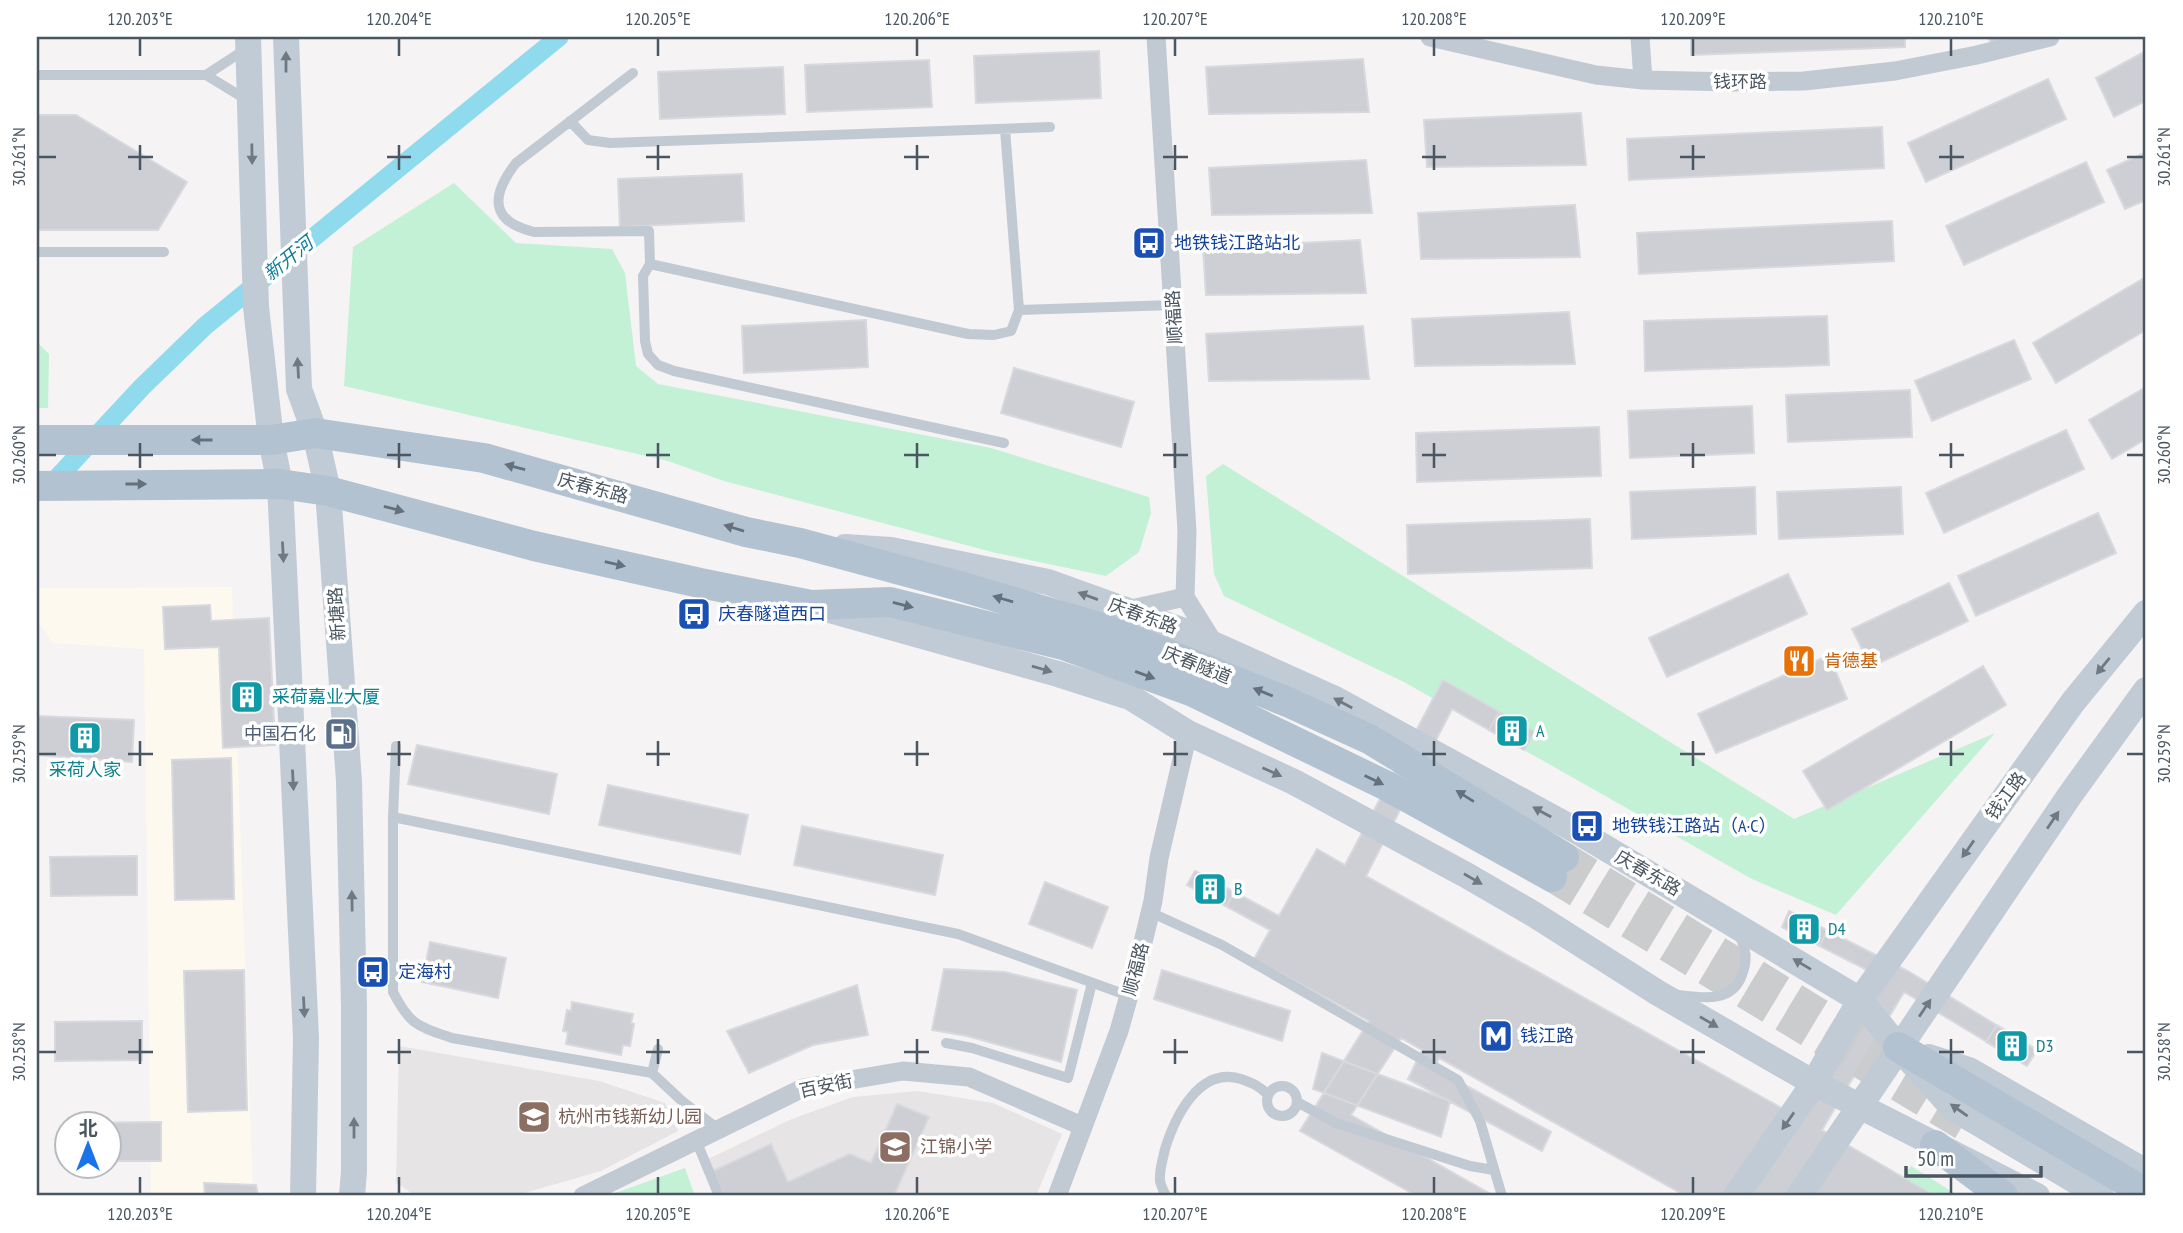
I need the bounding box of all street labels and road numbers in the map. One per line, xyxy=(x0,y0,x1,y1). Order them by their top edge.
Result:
street label: 钱环路 xyxy=(1713,70,1767,93)
street label: 顺福路 xyxy=(1161,289,1186,345)
street label: 庆春东路 xyxy=(555,467,631,508)
street label: 新塘路 xyxy=(323,586,350,642)
street label: 庆春东路 xyxy=(1105,592,1181,639)
street label: 庆春隧道 xyxy=(1160,640,1235,689)
street label: 钱江路 xyxy=(1980,767,2031,824)
street label: 庆春东路 xyxy=(1611,845,1685,901)
street label: 顺福路 xyxy=(1117,940,1154,998)
street label: 百安街 xyxy=(797,1069,855,1102)

